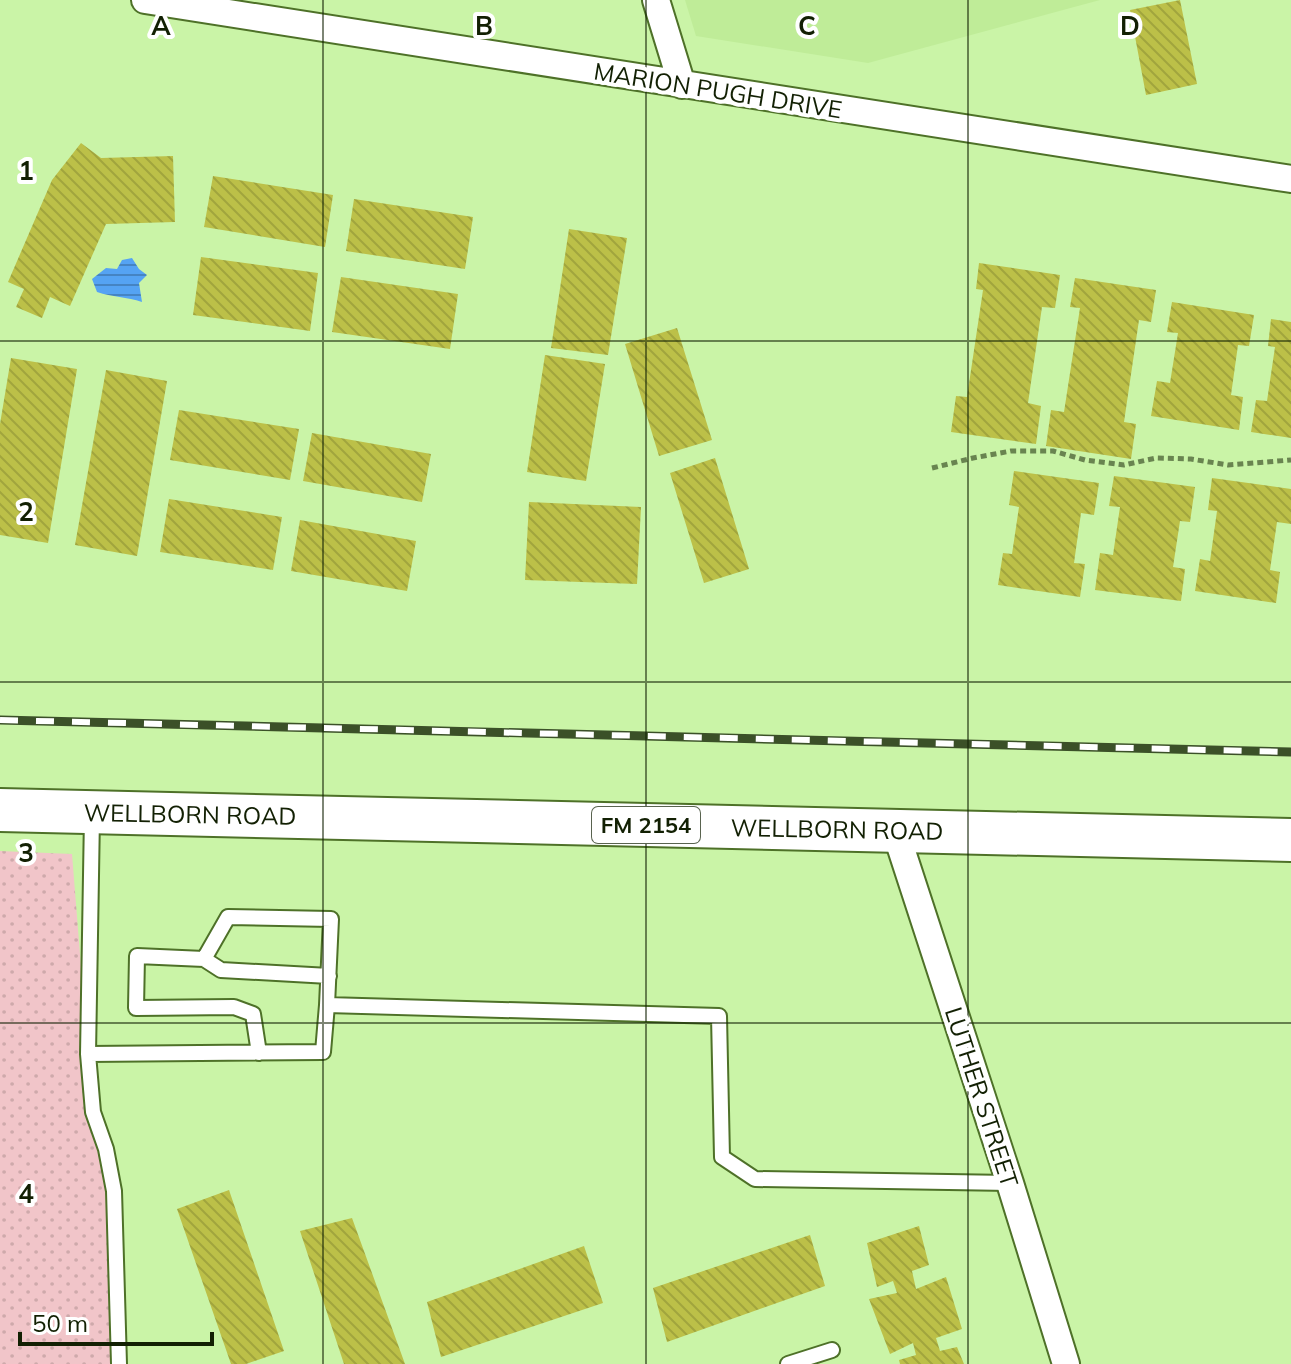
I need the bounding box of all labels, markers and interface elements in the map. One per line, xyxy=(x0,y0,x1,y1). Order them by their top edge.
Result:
text: A xyxy=(151,9,171,42)
text: B xyxy=(475,9,493,42)
text: C xyxy=(798,9,816,42)
text: D xyxy=(1120,9,1140,42)
street label: MARION PUGH DRIVE xyxy=(592,56,844,124)
text: 1 xyxy=(18,154,34,187)
text: 2 xyxy=(18,495,34,528)
street label: WELLBORN ROAD xyxy=(83,797,297,831)
road number: FM 2154 xyxy=(592,807,700,843)
street label: WELLBORN ROAD xyxy=(730,812,944,846)
text: 3 xyxy=(18,836,34,869)
street label: LUTHER STREET xyxy=(939,1003,1025,1191)
text: 4 xyxy=(18,1177,34,1210)
scale bar xyxy=(20,1296,212,1346)
text: 50 m xyxy=(32,1308,88,1338)

